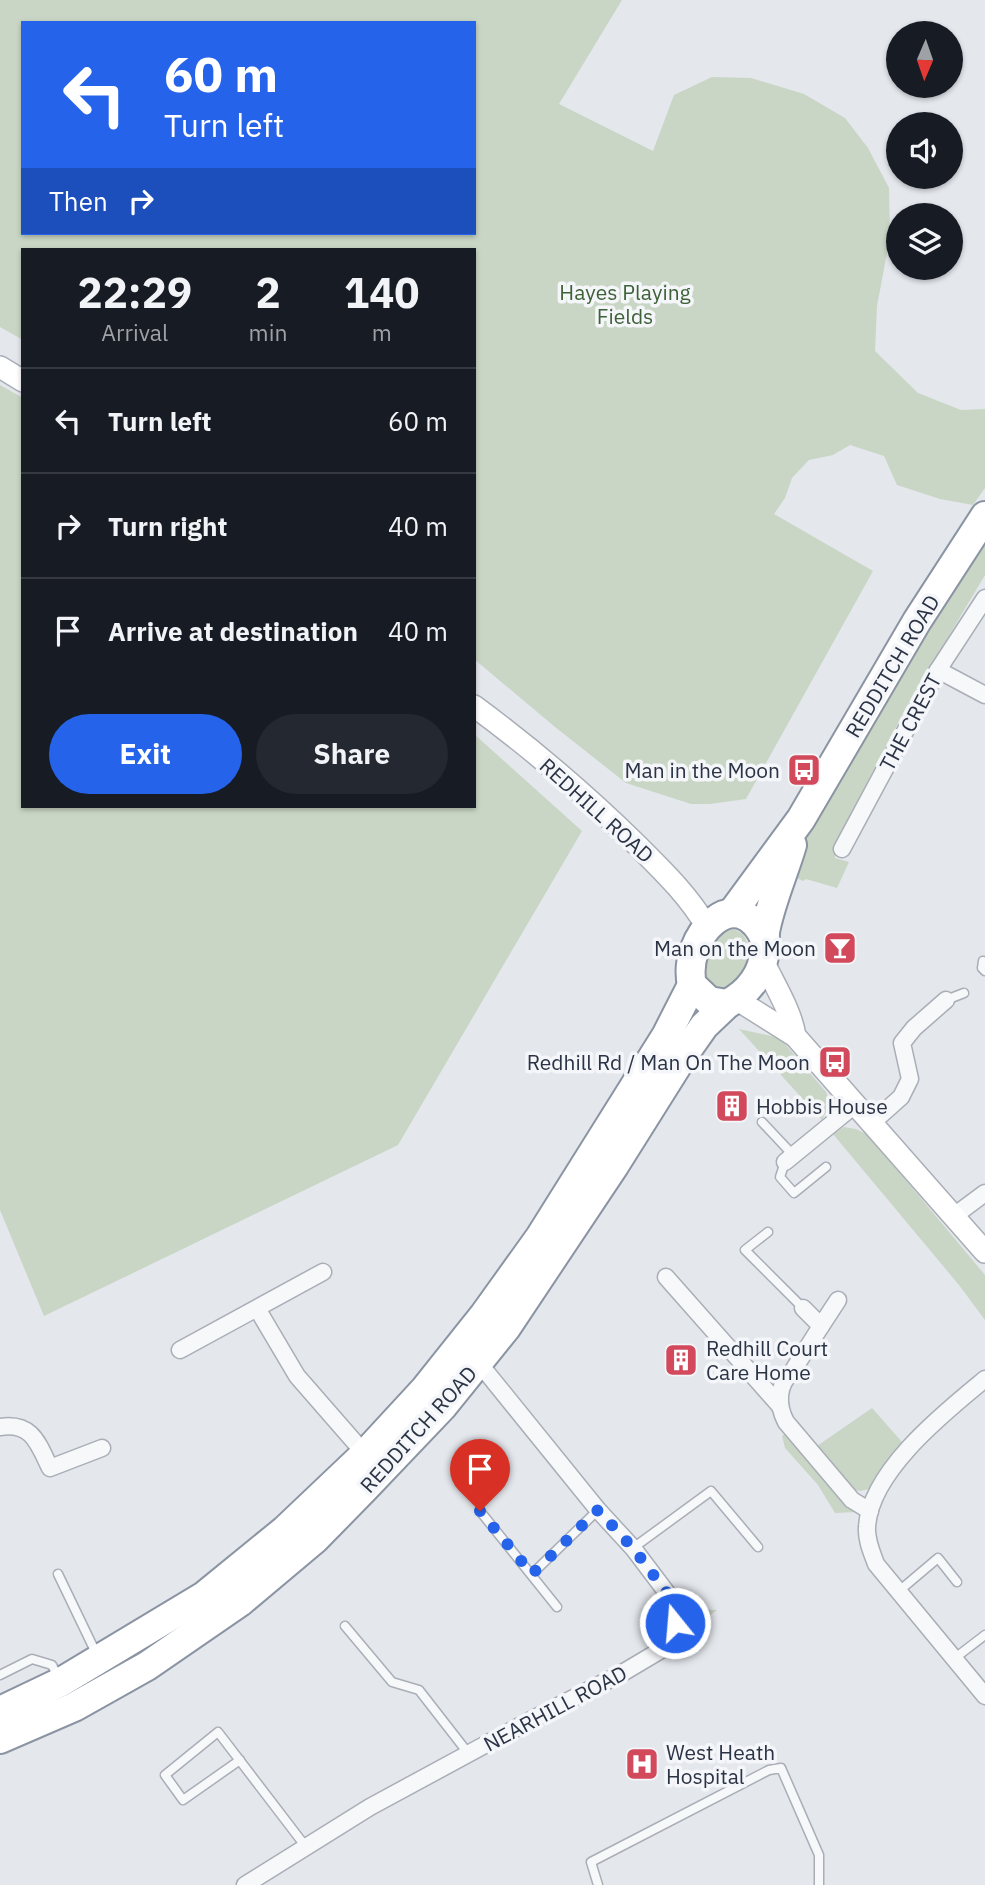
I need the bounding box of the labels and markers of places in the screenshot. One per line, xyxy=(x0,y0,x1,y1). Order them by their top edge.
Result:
bus stop icon: Man in the Moon xyxy=(785,751,823,789)
place label: Man in the Moon xyxy=(624,756,780,784)
bar icon: Man on the Moon xyxy=(821,929,859,967)
place label: Man on the Moon xyxy=(654,934,816,962)
bus stop icon: Redhill Rd / Man On The Moon xyxy=(816,1043,854,1081)
place label: Redhill Rd / Man On The Moon xyxy=(527,1048,810,1076)
building icon: Hobbis House xyxy=(713,1087,751,1125)
place label: Hobbis House xyxy=(756,1092,888,1120)
place label: Redhill Court Care Home xyxy=(706,1334,828,1386)
building icon: Redhill Court Care Home xyxy=(662,1341,700,1379)
pin xyxy=(450,1439,510,1511)
place label: West Heath Hospital xyxy=(666,1738,775,1790)
hospital icon: West Heath Hospital xyxy=(623,1745,661,1783)

